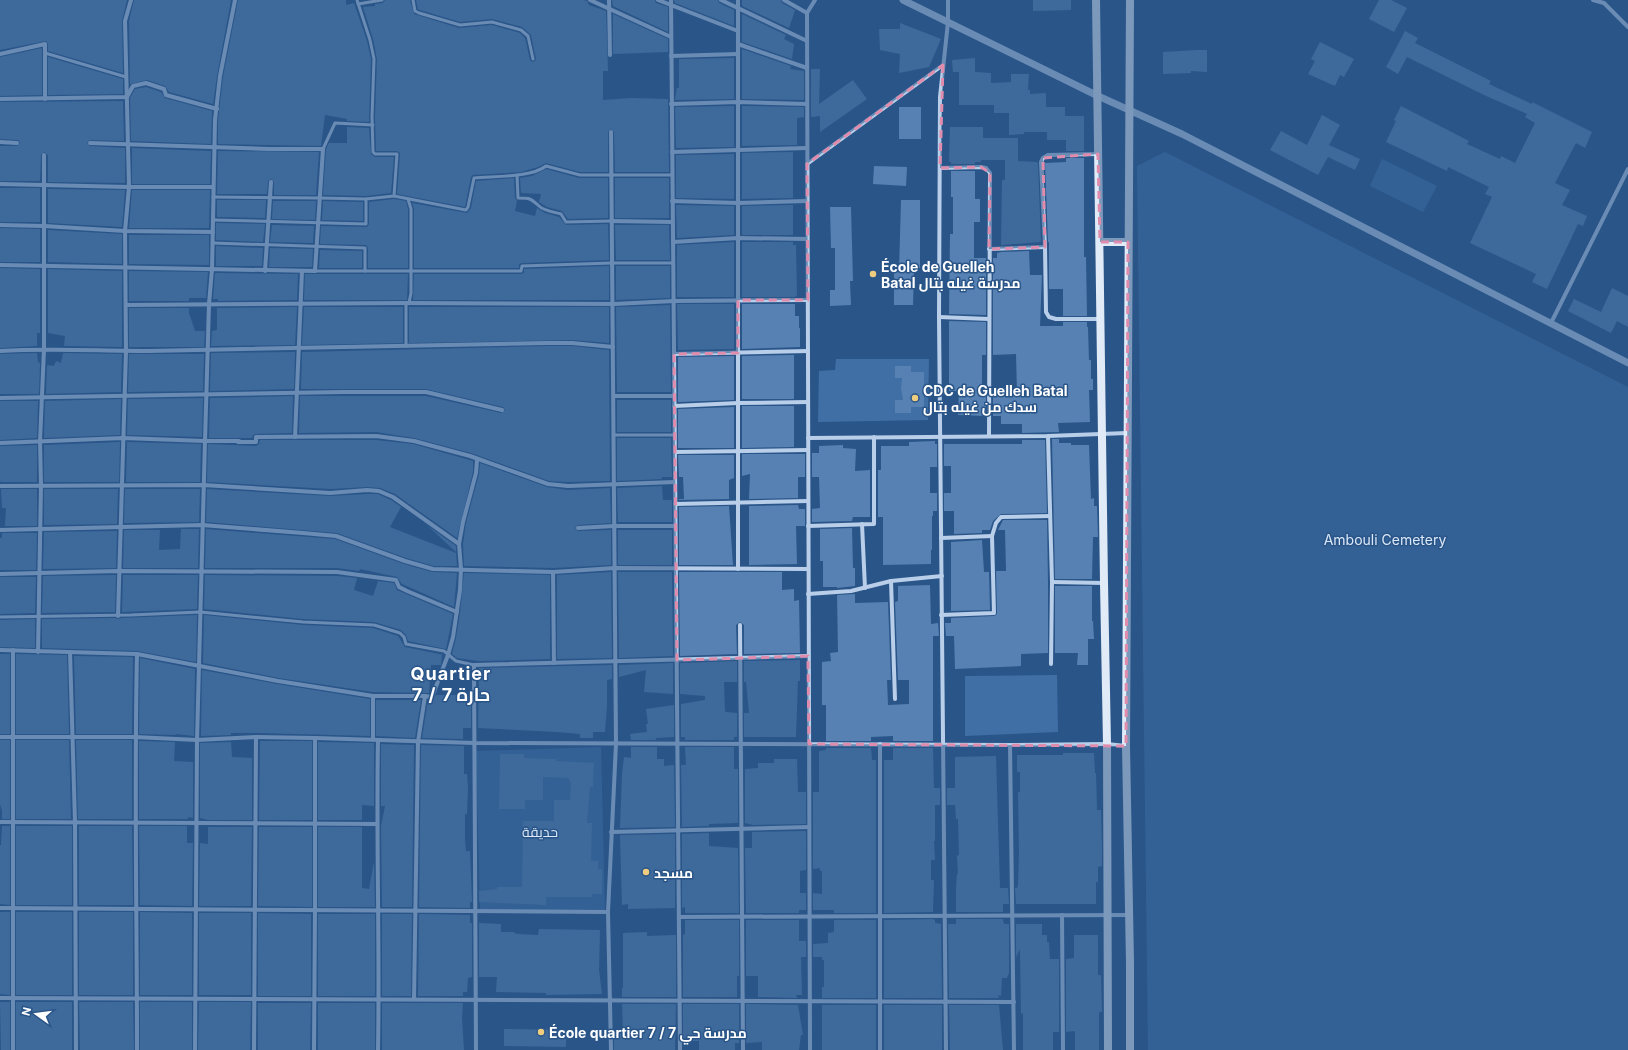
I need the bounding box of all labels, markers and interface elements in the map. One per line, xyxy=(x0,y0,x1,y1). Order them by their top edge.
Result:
place label: École de Guelleh Batal مدرسة غيله بتال xyxy=(881,257,1021,292)
marker: École de Guelleh Batal مدرسة غيله بتال xyxy=(868,269,878,279)
place label: CDC de Guelleh Batal سدك من غيله بتال xyxy=(923,382,1068,416)
marker: CDC de Guelleh Batal سدك من غيله بتال xyxy=(910,393,920,403)
park label: Ambouli Cemetery xyxy=(1324,531,1446,548)
district label: Quartier 7 / حارة 7 xyxy=(411,663,491,705)
park label: حديقة xyxy=(522,823,558,840)
place label: مسجد xyxy=(654,864,693,881)
marker: مسجد xyxy=(641,867,651,877)
north arrow xyxy=(16,994,56,1034)
text: N xyxy=(18,1006,34,1017)
place label: École quartier 7 / مدرسة حي 7 xyxy=(549,1023,747,1045)
marker: École quartier 7 / مدرسة حي 7 xyxy=(536,1027,546,1037)

